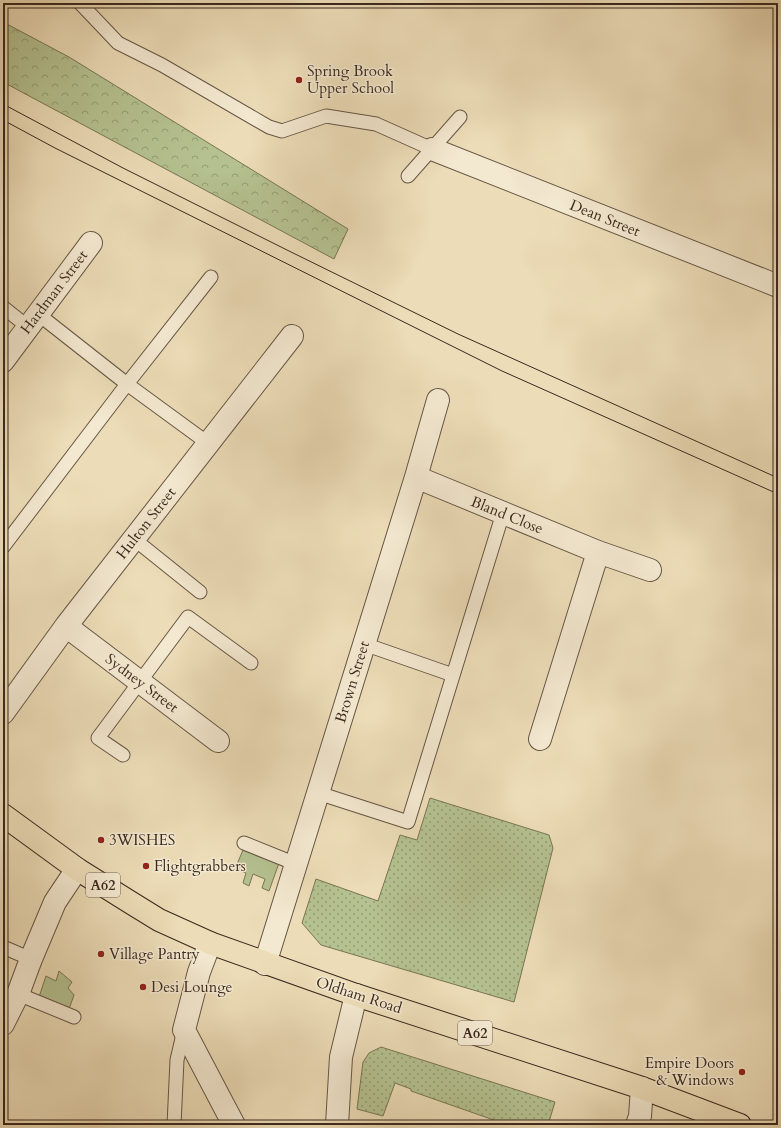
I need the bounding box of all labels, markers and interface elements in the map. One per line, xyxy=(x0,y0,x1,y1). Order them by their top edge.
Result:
place label: Spring Brook Upper School xyxy=(307,61,394,98)
marker: Spring Brook Upper School xyxy=(294,75,304,85)
street label: Dean Street xyxy=(567,195,643,241)
street label: Hardman Street xyxy=(16,246,92,338)
street label: Hulton Street xyxy=(112,483,181,563)
street label: Bland Close xyxy=(468,491,546,539)
street label: Brown Street xyxy=(330,638,374,725)
street label: Sydney Street xyxy=(101,649,183,717)
place label: 3WISHES xyxy=(109,830,175,850)
marker: 3WISHES xyxy=(96,835,106,845)
place label: Flightgrabbers xyxy=(154,856,246,876)
marker: Flightgrabbers xyxy=(141,861,151,871)
road number: A62 xyxy=(86,873,120,897)
place label: Village Pantry xyxy=(109,944,200,964)
marker: Village Pantry xyxy=(96,949,106,959)
street label: Oldham Road xyxy=(314,972,404,1018)
place label: Desi Lounge xyxy=(151,977,233,997)
marker: Desi Lounge xyxy=(138,982,148,992)
road number: A62 xyxy=(458,1021,492,1045)
place label: Empire Doors & Windows xyxy=(645,1053,734,1090)
marker: Empire Doors & Windows xyxy=(737,1067,747,1077)

